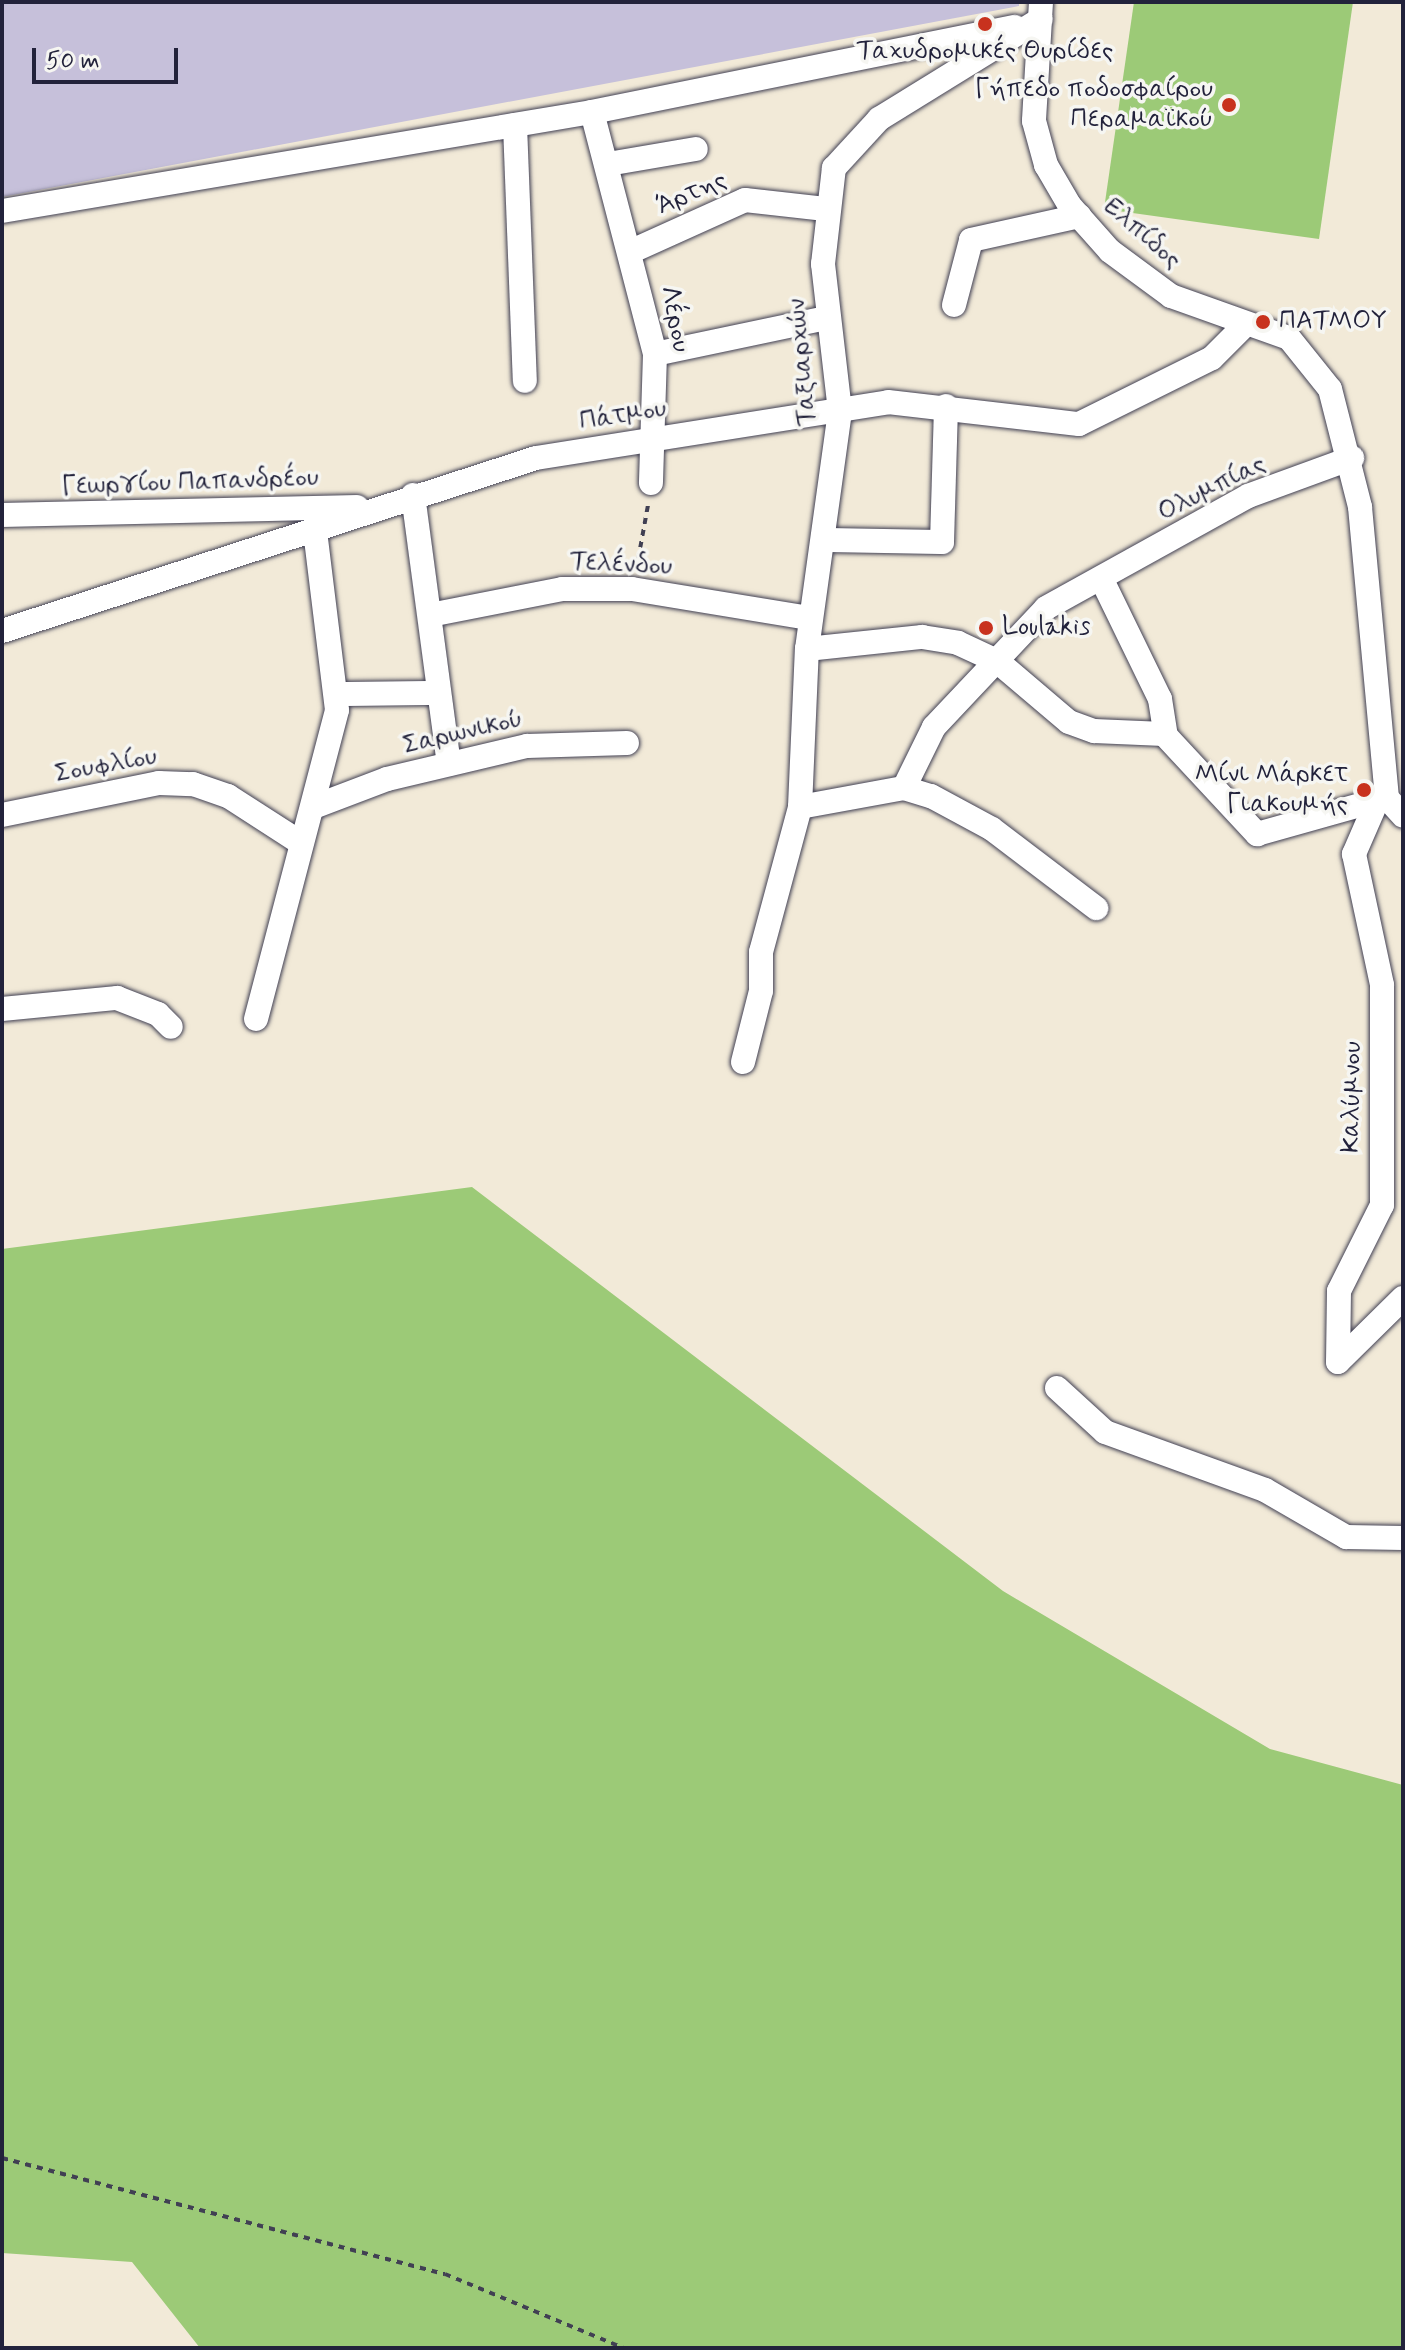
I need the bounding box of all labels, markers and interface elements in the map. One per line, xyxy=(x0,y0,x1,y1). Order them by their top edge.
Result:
marker: Ταχυδρομικές Θυρίδες xyxy=(976,15,994,33)
scale bar xyxy=(36,32,182,82)
place label: Ταχυδρομικές Θυρίδες xyxy=(857,36,1113,68)
text: 50 m xyxy=(46,46,100,77)
place label: Γήπεδο ποδοσφαίρου Περαμαϊκού xyxy=(975,74,1213,136)
marker: Γήπεδο ποδοσφαίρου Περαμαϊκού xyxy=(1220,96,1238,114)
street label: Άρτης xyxy=(652,165,732,223)
street label: Ελπίδος xyxy=(1097,192,1187,276)
street label: Λέρου xyxy=(652,283,696,355)
street label: Ταξιαρχών xyxy=(782,297,824,427)
place label: ΠΑΤΜΟΥ xyxy=(1279,306,1387,338)
marker: ΠΑΤΜΟΥ xyxy=(1254,313,1272,331)
street label: Πάτμου xyxy=(577,394,669,438)
street label: Ολυμπίας xyxy=(1153,449,1271,529)
street label: Γεωργίου Παπανδρέου xyxy=(61,463,319,503)
street label: Τελένδου xyxy=(569,547,673,583)
place label: Loulakis xyxy=(1002,612,1090,644)
marker: Loulakis xyxy=(977,619,995,637)
street label: Σαρωνικού xyxy=(400,704,526,762)
street label: Σουφλίου xyxy=(53,742,159,790)
place label: Μίνι Μάρκετ Γιακουμής xyxy=(1195,759,1348,820)
marker: Μίνι Μάρκετ Γιακουμής xyxy=(1355,781,1373,799)
street label: Καλύμνου xyxy=(1336,1041,1370,1153)

